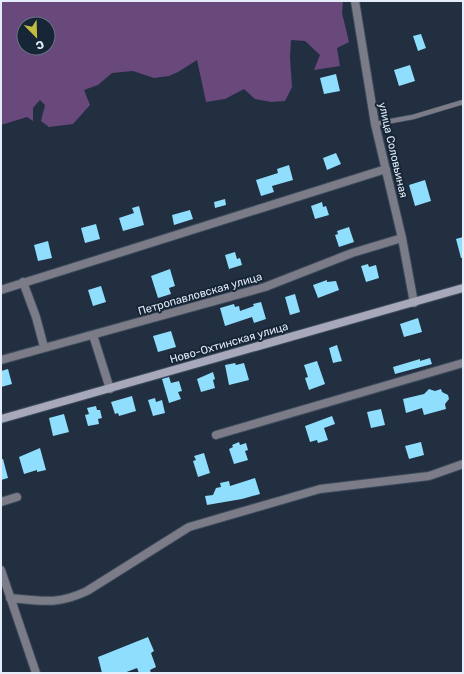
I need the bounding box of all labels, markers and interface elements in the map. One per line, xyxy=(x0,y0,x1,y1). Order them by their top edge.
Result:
north arrow xyxy=(16,16,56,56)
text: С xyxy=(33,37,46,52)
street label: улица Соловьиная xyxy=(376,101,410,199)
street label: Петропавловская улица xyxy=(136,270,264,318)
street label: Ново-Охтинская улица xyxy=(168,320,290,366)

